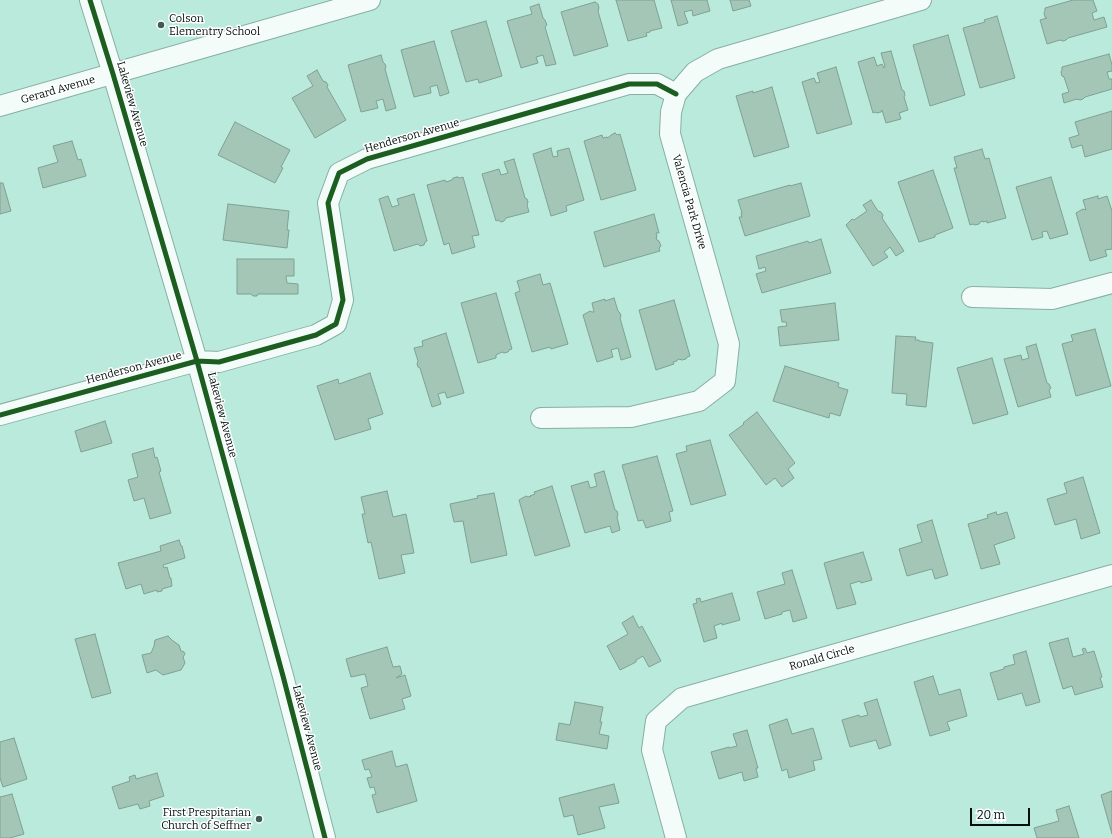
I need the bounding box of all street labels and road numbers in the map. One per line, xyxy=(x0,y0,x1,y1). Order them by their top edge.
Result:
street label: Lakeview Avenue xyxy=(114,60,150,148)
street label: Gerard Avenue xyxy=(19,73,97,107)
street label: Henderson Avenue xyxy=(363,116,461,156)
street label: Valencia Park Drive xyxy=(669,153,709,251)
street label: Henderson Avenue xyxy=(85,349,183,387)
street label: Lakeview Avenue xyxy=(204,371,240,459)
street label: Ronald Circle xyxy=(788,642,856,674)
street label: Lakeview Avenue xyxy=(289,684,325,772)

